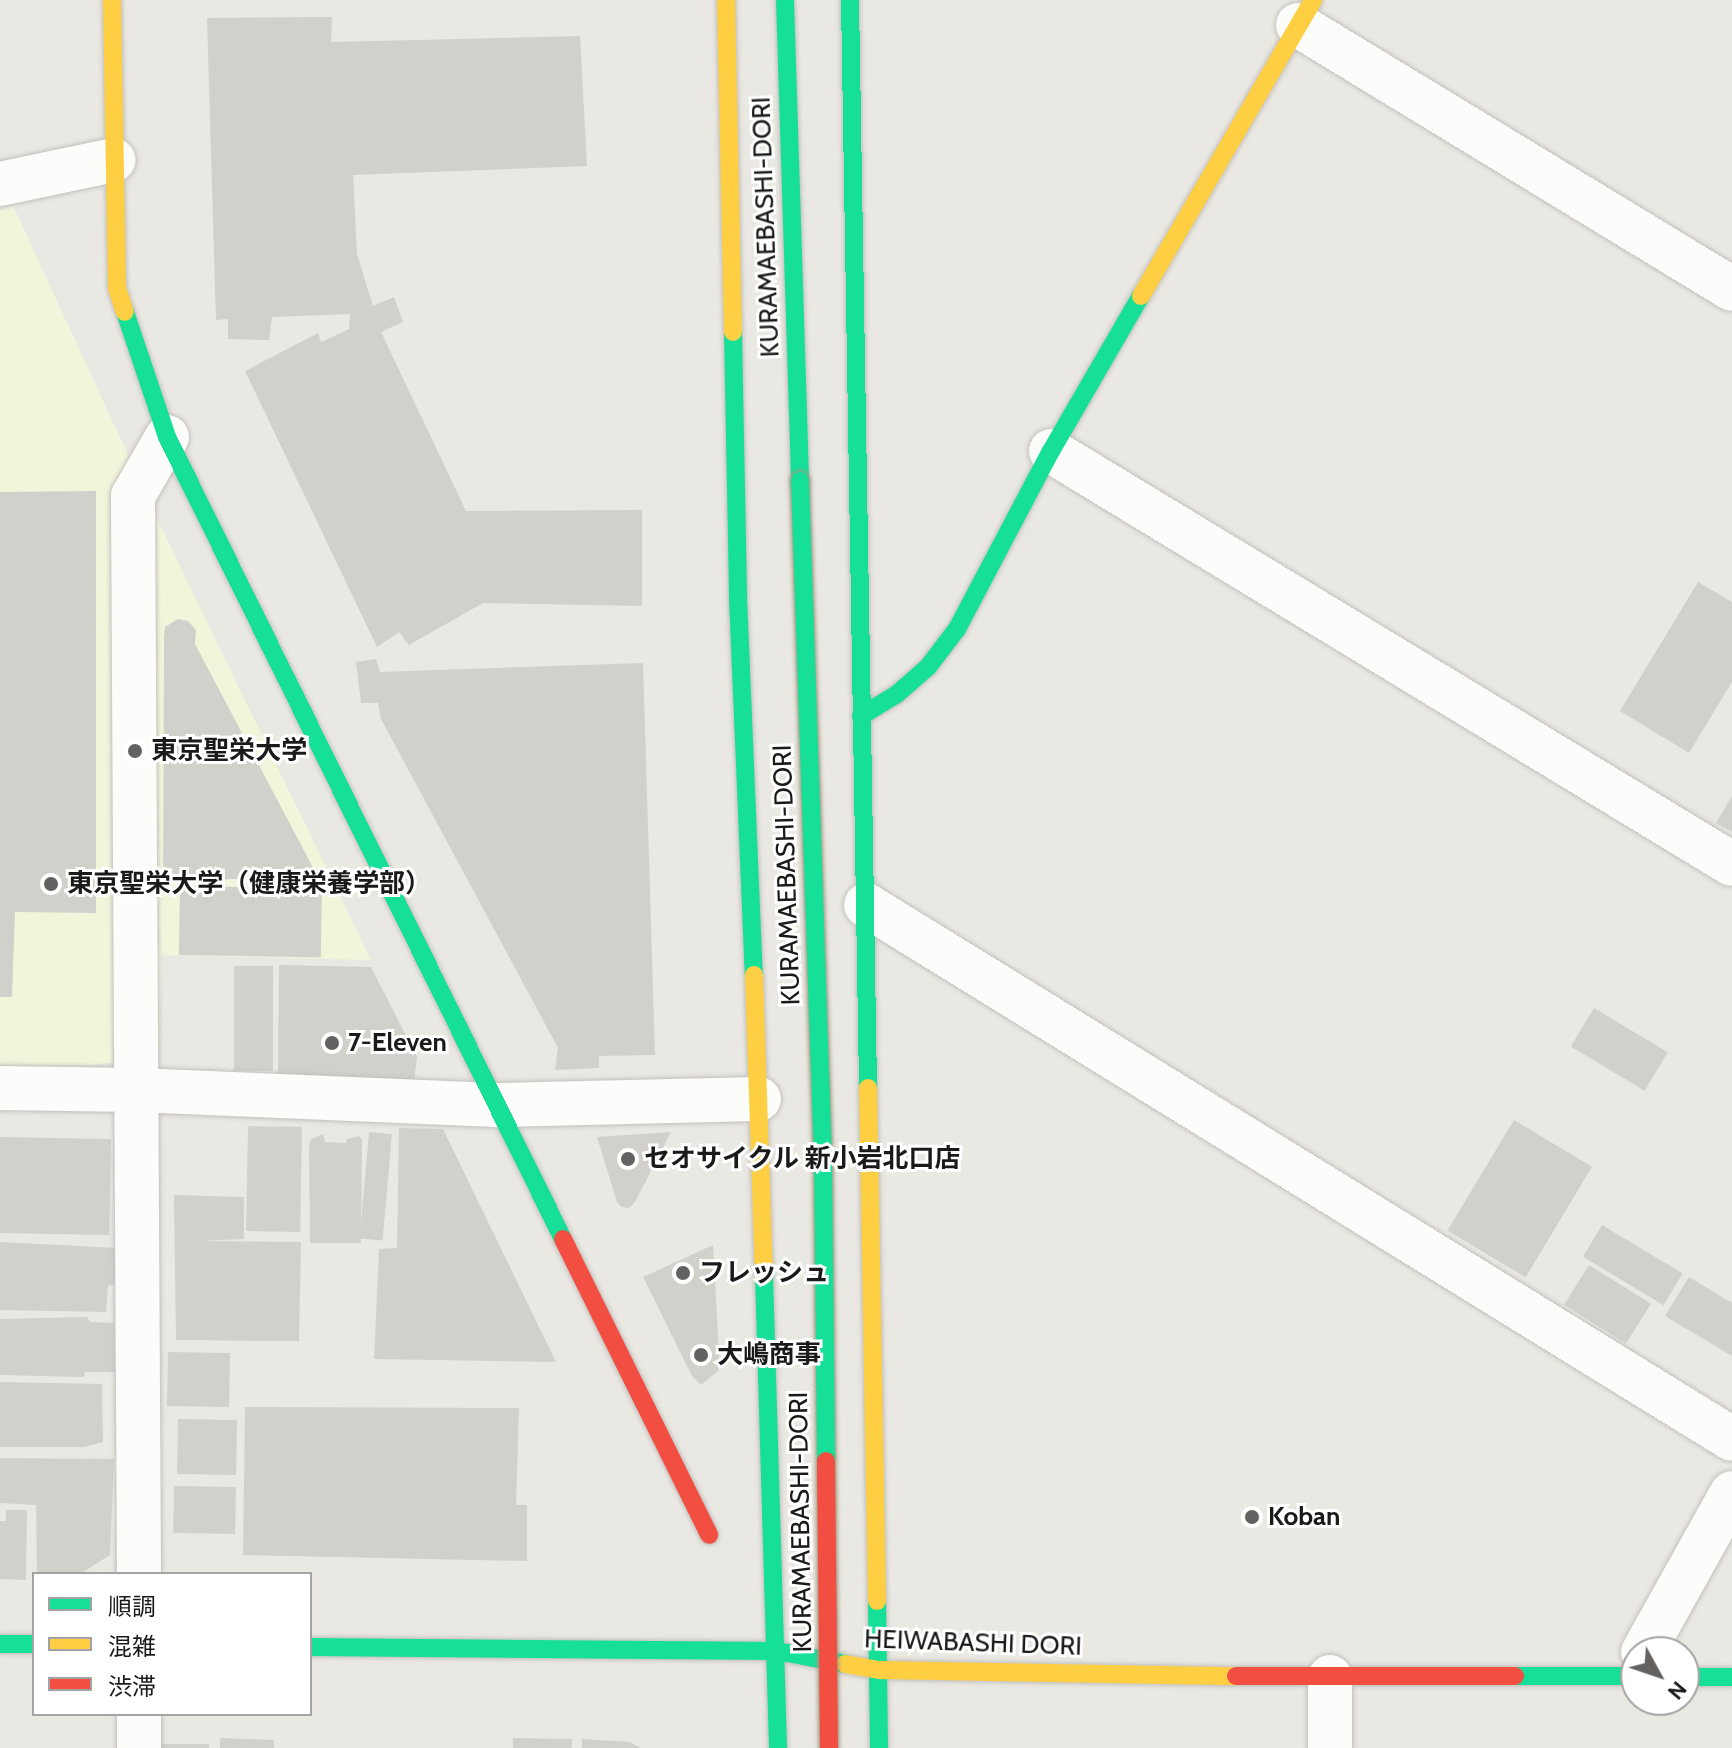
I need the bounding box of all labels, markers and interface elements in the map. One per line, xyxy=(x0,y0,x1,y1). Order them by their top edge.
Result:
street label: KURAMAEBASHI-DORI xyxy=(746,96,786,358)
place label: 東京聖栄大学 xyxy=(151,735,307,767)
marker: 東京聖栄大学 xyxy=(126,742,144,760)
street label: KURAMAEBASHI-DORI xyxy=(767,744,807,1006)
place label: 東京聖栄大学（健康栄養学部） xyxy=(67,868,431,900)
marker: 東京聖栄大学（健康栄養学部） xyxy=(42,875,60,893)
place label: 7-Eleven xyxy=(348,1027,447,1059)
marker: 7-Eleven xyxy=(323,1034,341,1052)
place label: セオサイクル 新小岩北口店 xyxy=(644,1143,962,1175)
marker: セオサイクル 新小岩北口店 xyxy=(619,1150,637,1168)
place label: フレッシュ xyxy=(699,1257,829,1289)
marker: フレッシュ xyxy=(674,1264,692,1282)
place label: 大嶋商事 xyxy=(717,1339,821,1371)
marker: 大嶋商事 xyxy=(692,1346,710,1364)
street label: KURAMAEBASHI-DORI xyxy=(783,1391,819,1653)
place label: Koban xyxy=(1268,1501,1340,1533)
marker: Koban xyxy=(1243,1508,1261,1526)
legend xyxy=(32,1572,312,1716)
text: 順調 xyxy=(108,1592,156,1621)
street label: HEIWABASHI DORI xyxy=(864,1624,1082,1662)
text: 混雑 xyxy=(108,1632,156,1661)
north arrow xyxy=(1620,1636,1700,1716)
text: 渋滞 xyxy=(108,1672,156,1701)
text: N xyxy=(1662,1676,1693,1705)

